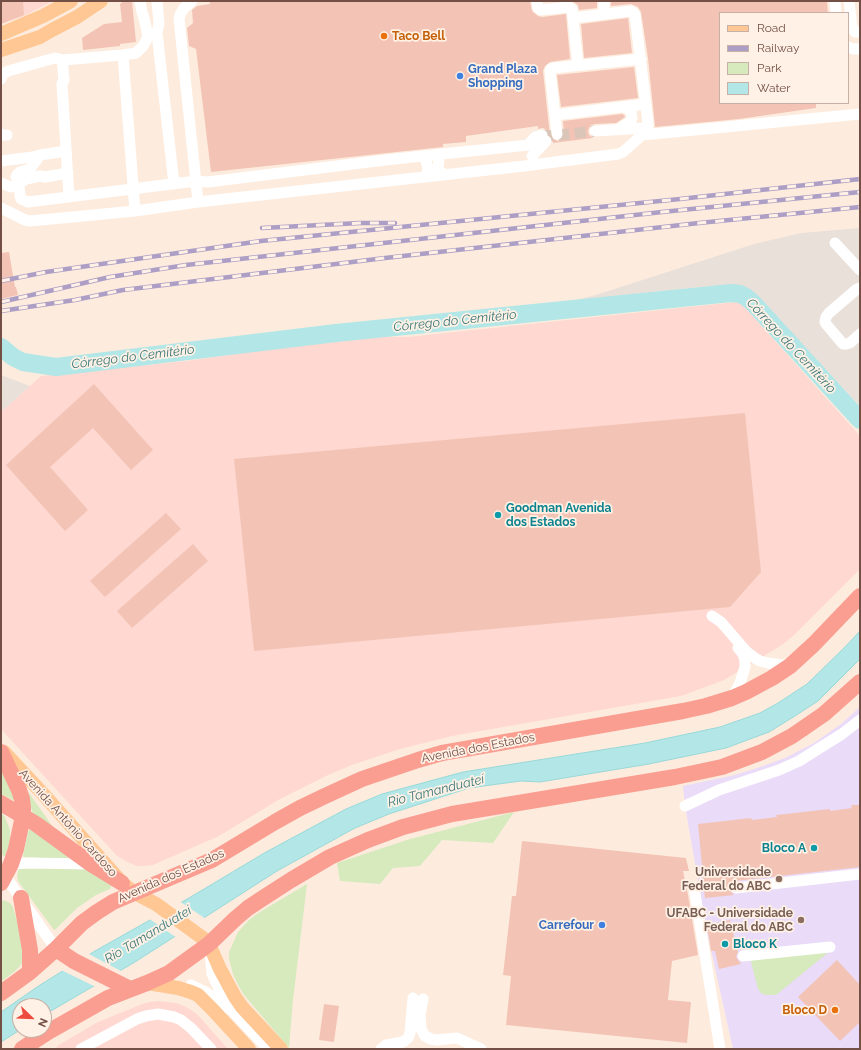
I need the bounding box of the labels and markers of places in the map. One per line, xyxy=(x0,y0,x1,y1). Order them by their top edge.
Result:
place label: Taco Bell xyxy=(392,29,445,43)
marker: Taco Bell xyxy=(379,31,389,41)
place label: Grand Plaza Shopping xyxy=(468,62,537,90)
marker: Grand Plaza Shopping xyxy=(455,71,465,81)
place label: Goodman Avenida dos Estados xyxy=(506,501,611,529)
marker: Goodman Avenida dos Estados xyxy=(493,510,503,520)
place label: Bloco A xyxy=(762,841,806,855)
marker: Bloco A xyxy=(809,843,819,853)
place label: Universidade Federal do ABC xyxy=(682,865,771,893)
marker: Universidade Federal do ABC xyxy=(774,874,784,884)
place label: UFABC - Universidade Federal do ABC xyxy=(667,906,793,934)
marker: UFABC - Universidade Federal do ABC xyxy=(796,915,806,925)
place label: Carrefour xyxy=(539,918,594,932)
marker: Carrefour xyxy=(597,920,607,930)
place label: Bloco K xyxy=(733,937,777,951)
marker: Bloco K xyxy=(720,939,730,949)
place label: Bloco D xyxy=(782,1003,827,1017)
marker: Bloco D xyxy=(830,1005,840,1015)

